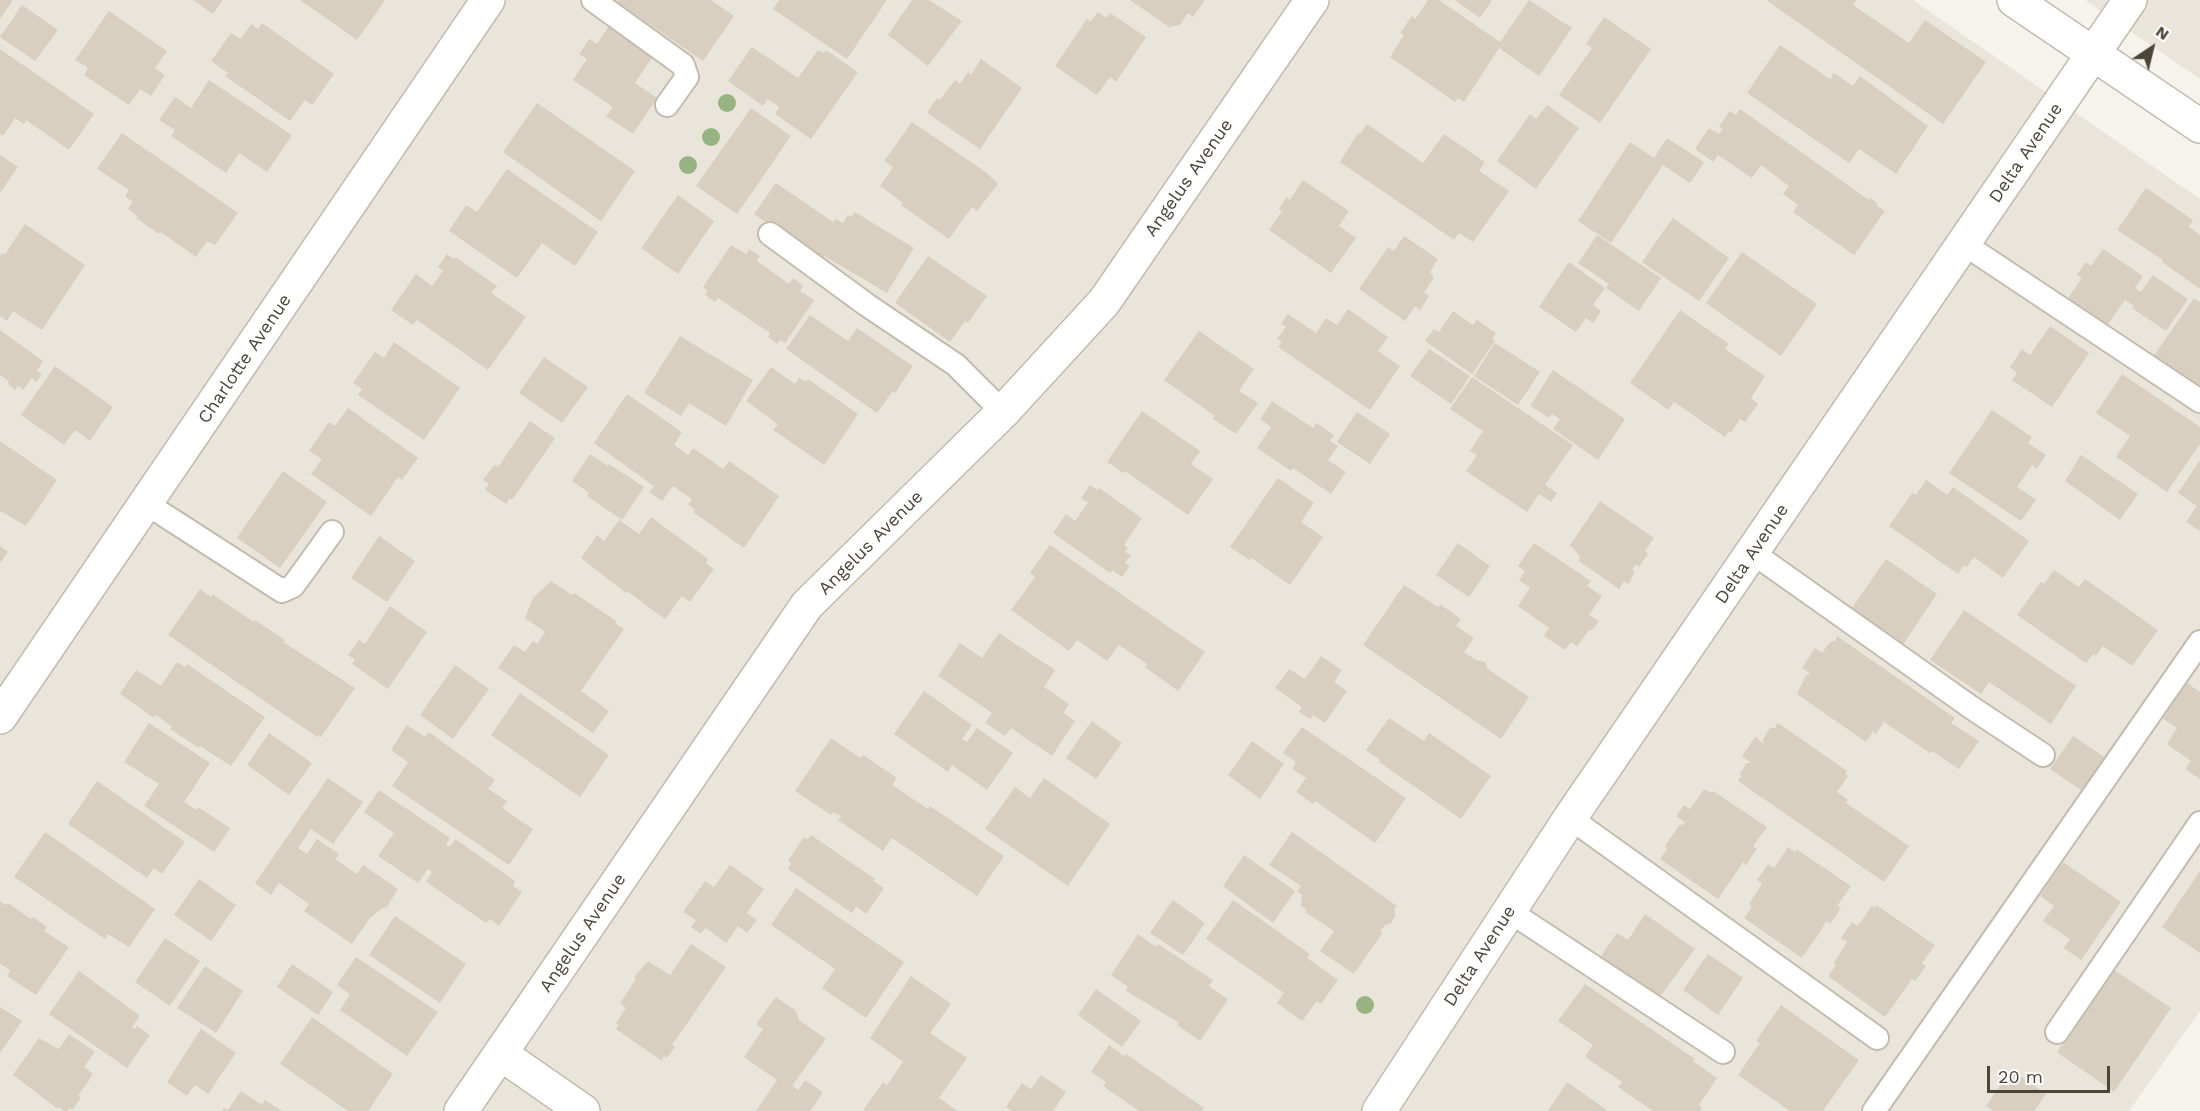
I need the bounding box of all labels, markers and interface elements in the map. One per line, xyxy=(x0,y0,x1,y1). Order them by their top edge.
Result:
north arrow xyxy=(2122,18,2182,78)
text: N xyxy=(2152,22,2173,44)
street label: Delta Avenue xyxy=(1985,99,2067,207)
street label: Angelus Avenue xyxy=(1140,115,1238,241)
street label: Charlotte Avenue xyxy=(194,290,296,428)
street label: Angelus Avenue xyxy=(814,486,928,600)
street label: Delta Avenue xyxy=(1711,500,1793,608)
street label: Angelus Avenue xyxy=(535,869,631,997)
street label: Delta Avenue xyxy=(1439,901,1521,1011)
scale bar xyxy=(1990,1054,2113,1092)
text: 20 m xyxy=(1998,1066,2043,1087)

